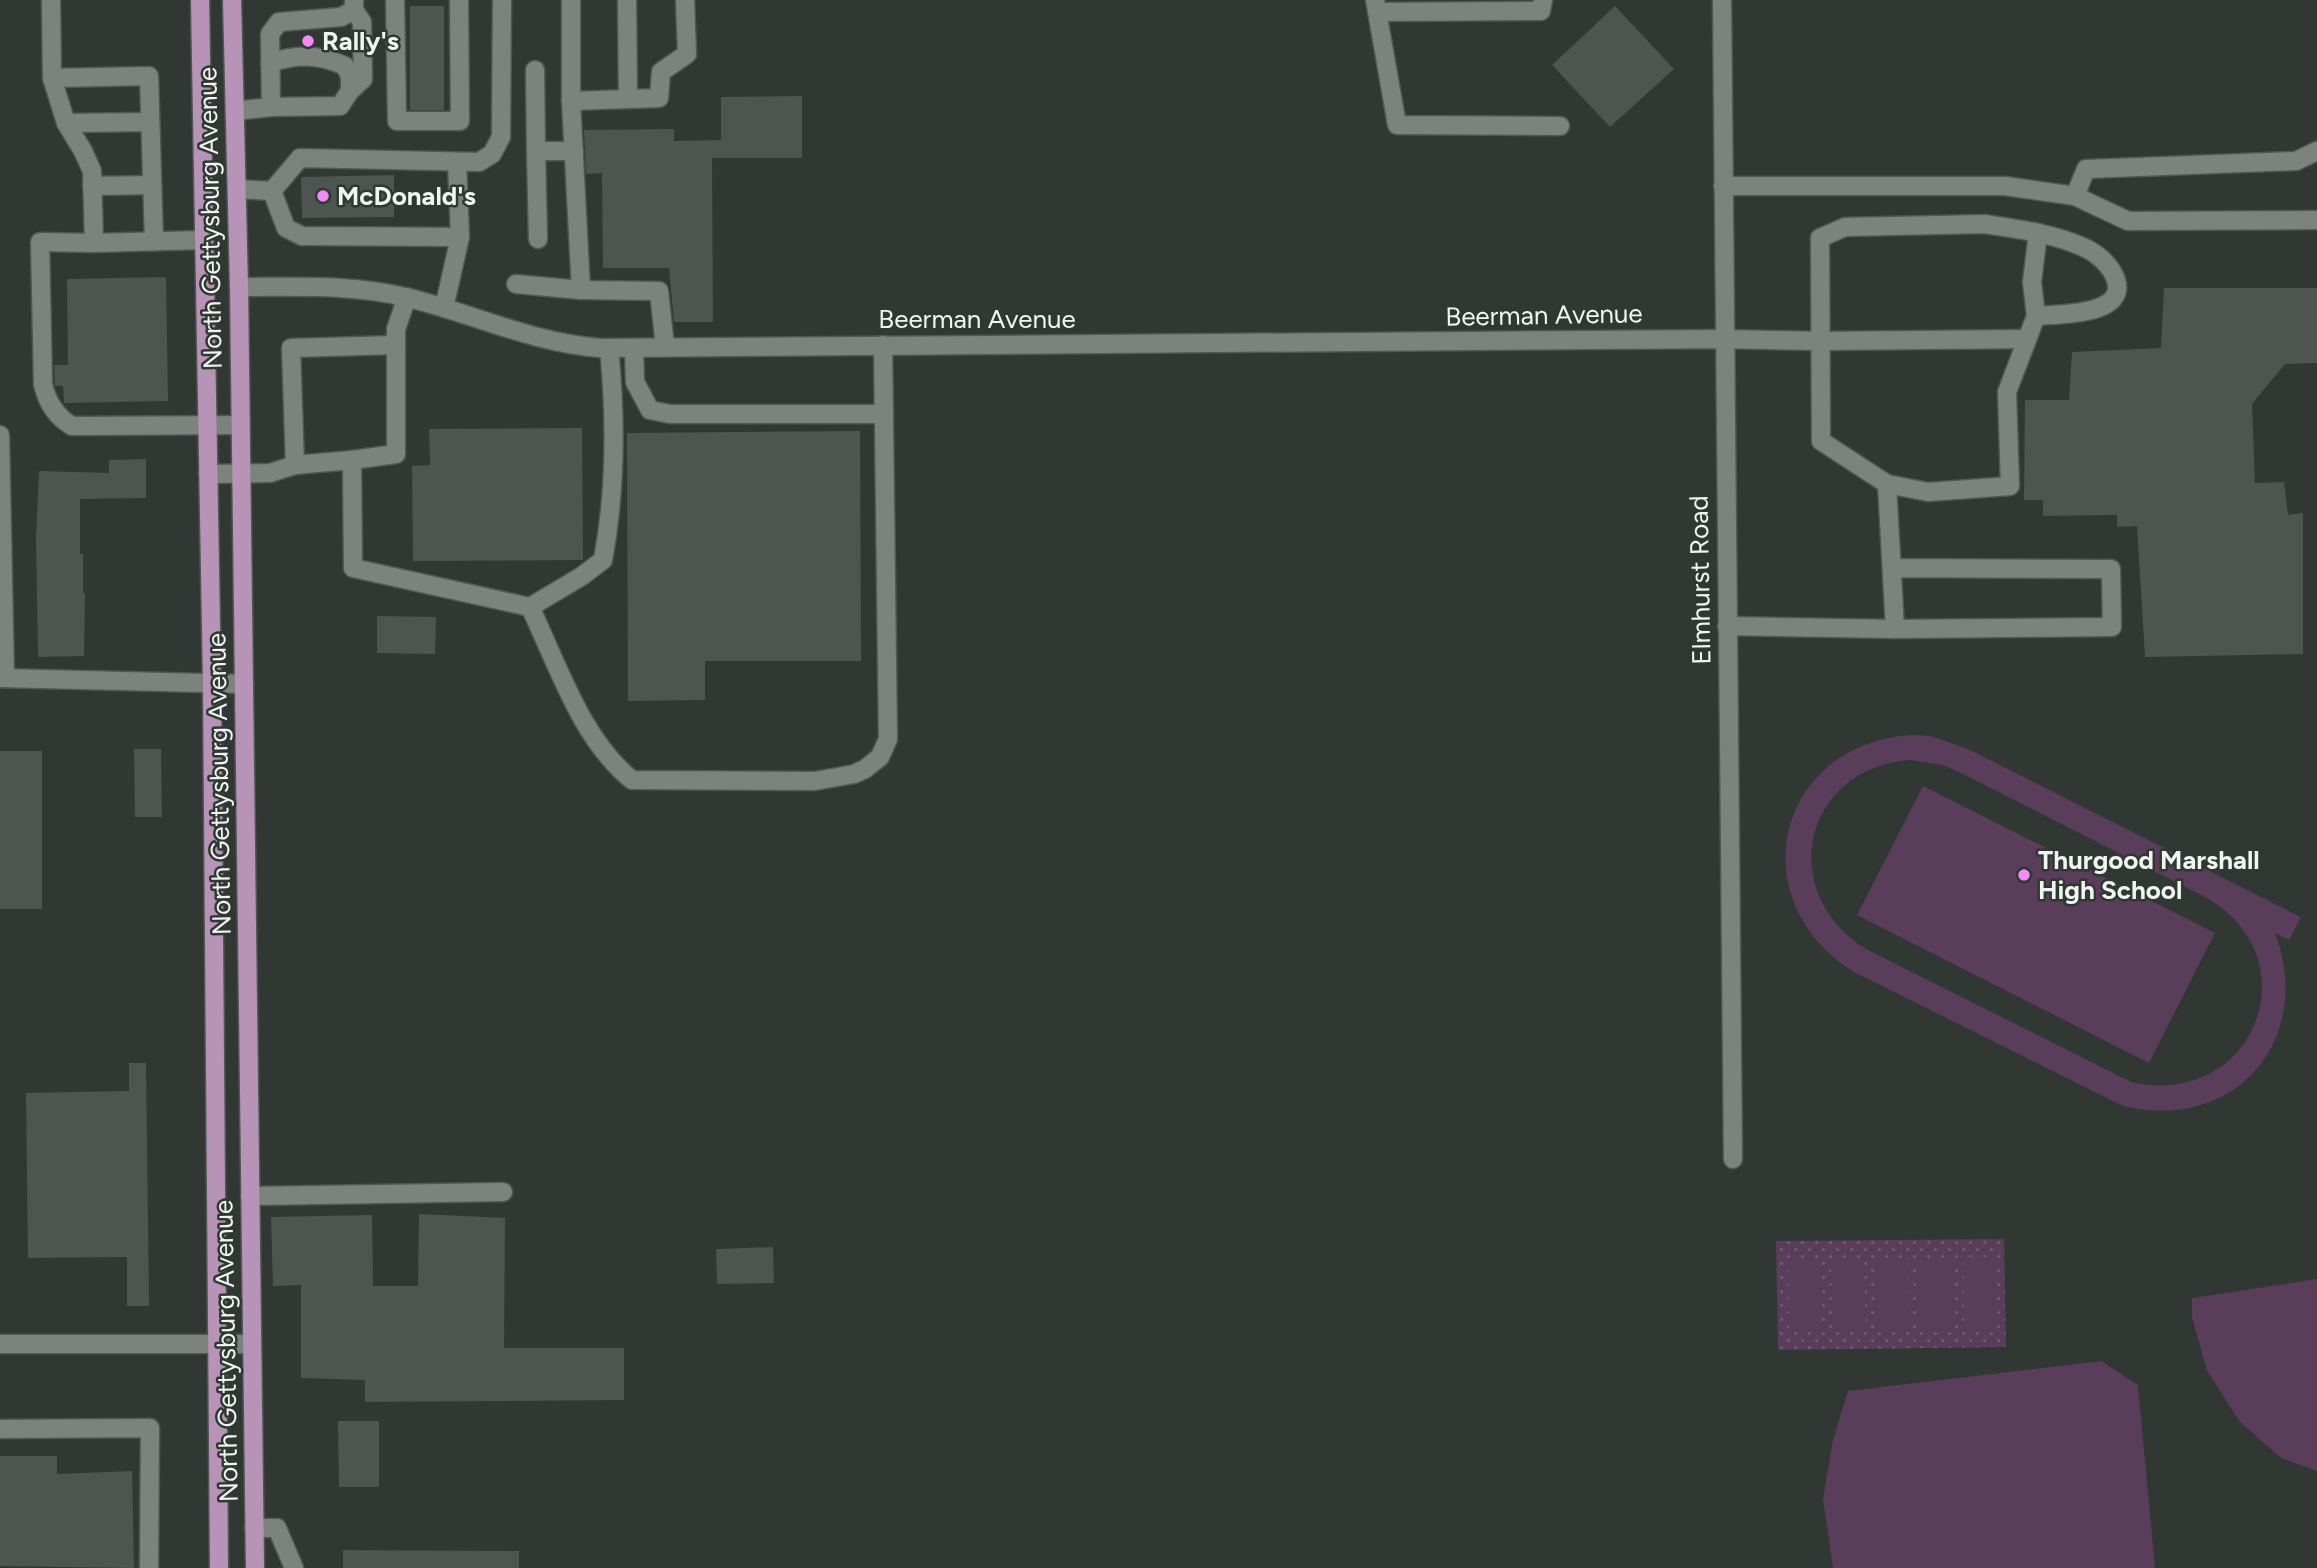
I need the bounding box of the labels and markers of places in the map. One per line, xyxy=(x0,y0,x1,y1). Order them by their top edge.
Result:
place label: Rally's xyxy=(322,25,399,57)
marker: Rally's xyxy=(300,33,316,49)
place label: McDonald's xyxy=(337,180,476,212)
marker: McDonald's xyxy=(315,188,331,204)
place label: Thurgood Marshall High School xyxy=(2038,844,2260,906)
marker: Thurgood Marshall High School xyxy=(2016,867,2032,883)

